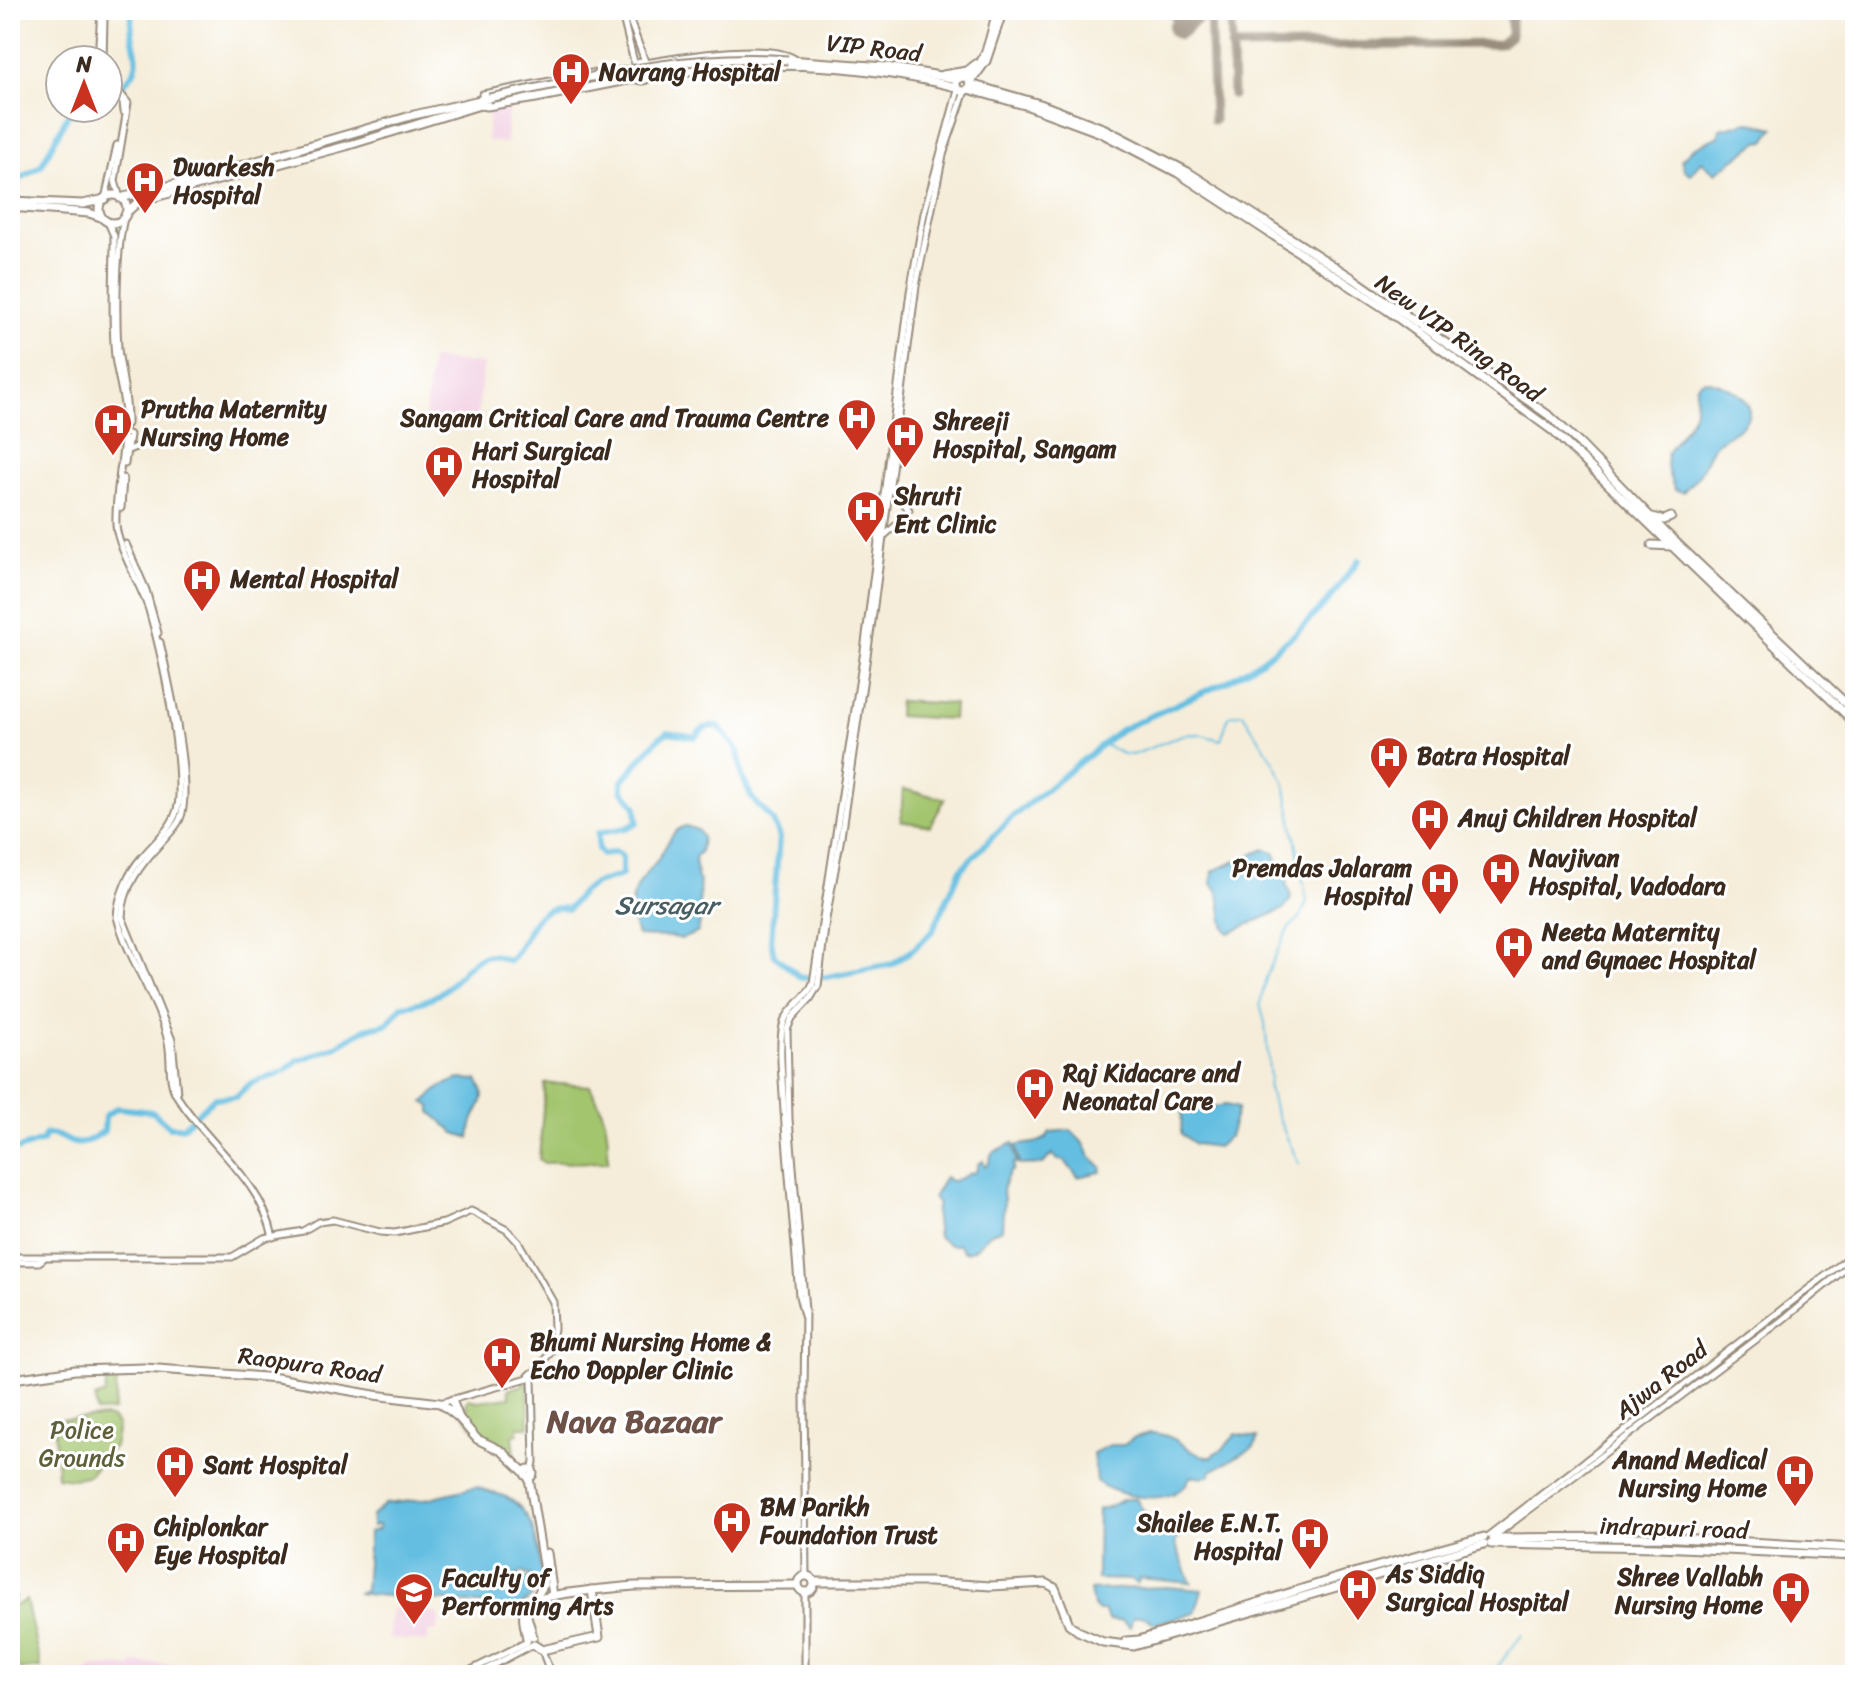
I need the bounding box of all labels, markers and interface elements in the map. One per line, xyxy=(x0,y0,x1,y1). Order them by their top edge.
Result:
street label: VIP Road xyxy=(824,21,926,75)
north arrow xyxy=(44,44,124,124)
text: N xyxy=(75,45,92,84)
hospital icon: Navrang Hospital xyxy=(550,51,592,106)
place label: Navrang Hospital xyxy=(598,51,782,93)
place label: Dwarkesh Hospital xyxy=(173,146,275,216)
hospital icon: Dwarkesh Hospital xyxy=(124,160,166,215)
street label: New VIP Ring Road xyxy=(1366,262,1553,414)
place label: Prutha Maternity Nursing Home xyxy=(140,388,327,458)
place label: Sangam Critical Care and Trauma Centre xyxy=(399,397,830,439)
hospital icon: Sangam Critical Care and Trauma Centre xyxy=(836,397,878,452)
place label: Shreeji Hospital, Sangam xyxy=(932,400,1117,470)
hospital icon: Prutha Maternity Nursing Home xyxy=(92,402,134,457)
hospital icon: Shreeji Hospital, Sangam xyxy=(884,414,926,469)
place label: Hari Surgical Hospital xyxy=(472,430,612,500)
hospital icon: Hari Surgical Hospital xyxy=(423,444,465,499)
place label: Shruti Ent Clinic xyxy=(893,475,997,545)
hospital icon: Shruti Ent Clinic xyxy=(845,489,887,544)
hospital icon: Mental Hospital xyxy=(181,558,223,613)
place label: Mental Hospital xyxy=(229,558,399,600)
hospital icon: Batra Hospital xyxy=(1368,735,1410,790)
place label: Batra Hospital xyxy=(1417,735,1571,777)
hospital icon: Anuj Children Hospital xyxy=(1409,797,1451,852)
place label: Anuj Children Hospital xyxy=(1457,797,1698,839)
place label: Navjivan Hospital, Vadodara xyxy=(1528,837,1726,907)
place label: Premdas Jalaram Hospital xyxy=(1232,847,1413,917)
hospital icon: Navjivan Hospital, Vadodara xyxy=(1480,851,1522,906)
hospital icon: Premdas Jalaram Hospital xyxy=(1419,861,1461,916)
water label: Sursagar xyxy=(615,882,722,928)
place label: Neeta Maternity and Gynaec Hospital xyxy=(1541,911,1757,981)
hospital icon: Neeta Maternity and Gynaec Hospital xyxy=(1493,925,1535,980)
place label: Raj Kidacare and Neonatal Care xyxy=(1062,1052,1242,1122)
hospital icon: Raj Kidacare and Neonatal Care xyxy=(1014,1066,1056,1121)
place label: Bhumi Nursing Home & Echo Doppler Clinic xyxy=(530,1321,772,1391)
street label: Ajwa Road xyxy=(1604,1329,1718,1431)
street label: Raopura Road xyxy=(236,1334,386,1396)
hospital icon: Bhumi Nursing Home & Echo Doppler Clinic xyxy=(481,1335,523,1390)
district label: Nava Bazaar xyxy=(546,1393,723,1450)
park label: Police Grounds xyxy=(39,1409,126,1479)
place label: Anand Medical Nursing Home xyxy=(1611,1439,1768,1509)
hospital icon: Sant Hospital xyxy=(154,1444,196,1499)
place label: Sant Hospital xyxy=(202,1444,349,1486)
hospital icon: Anand Medical Nursing Home xyxy=(1774,1453,1816,1508)
place label: BM Parikh Foundation Trust xyxy=(759,1486,938,1556)
hospital icon: BM Parikh Foundation Trust xyxy=(711,1500,753,1555)
place label: Shailee E.N.T. Hospital xyxy=(1136,1502,1283,1572)
street label: indrapuri road xyxy=(1599,1504,1752,1552)
place label: Chiplonkar Eye Hospital xyxy=(153,1506,288,1576)
hospital icon: Shailee E.N.T. Hospital xyxy=(1289,1516,1331,1571)
hospital icon: Chiplonkar Eye Hospital xyxy=(105,1520,147,1575)
place label: As Siddiq Surgical Hospital xyxy=(1385,1553,1570,1623)
place label: Shree Vallabh Nursing Home xyxy=(1614,1556,1764,1626)
place label: Faculty of Performing Arts xyxy=(441,1557,615,1627)
hospital icon: As Siddiq Surgical Hospital xyxy=(1337,1567,1379,1622)
hospital icon: Shree Vallabh Nursing Home xyxy=(1770,1570,1812,1625)
school or university icon: Faculty of Performing Arts xyxy=(393,1571,435,1626)

